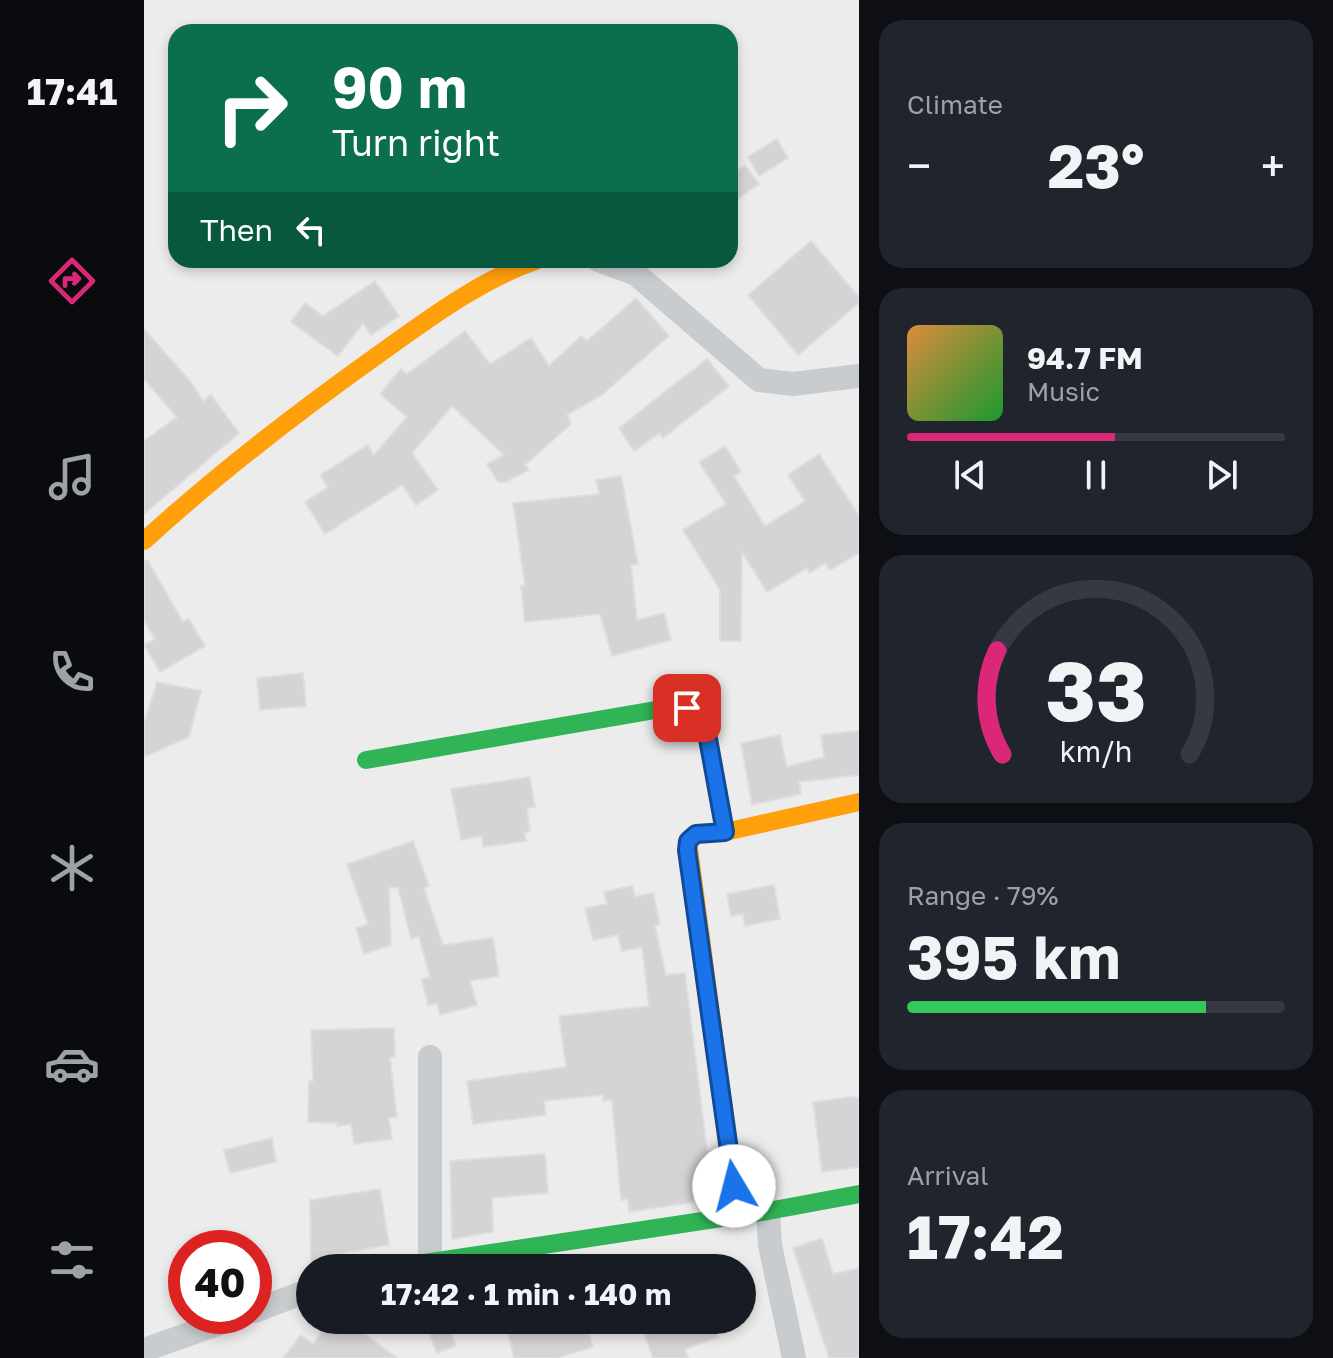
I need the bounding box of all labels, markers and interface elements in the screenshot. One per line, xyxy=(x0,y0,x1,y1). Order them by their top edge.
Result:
text: 90 m xyxy=(332,53,467,120)
icon: right xyxy=(200,56,304,160)
text: 17:41 xyxy=(27,70,117,113)
text: Climate xyxy=(907,89,1003,120)
text: Turn right xyxy=(332,121,500,164)
text: 23° xyxy=(1048,129,1144,201)
text: − xyxy=(907,139,931,192)
text: + xyxy=(1261,139,1285,192)
icon: left xyxy=(289,208,333,252)
text: Then xyxy=(200,212,273,248)
icon: directions xyxy=(44,253,100,309)
text: 94.7 FM xyxy=(1027,340,1143,376)
text: Music xyxy=(1027,376,1100,407)
icon: music xyxy=(44,449,100,505)
icon: previous xyxy=(948,453,992,497)
icon: pause xyxy=(1074,453,1118,497)
icon: next xyxy=(1200,453,1244,497)
text: 33 xyxy=(1045,639,1147,739)
icon: phone xyxy=(44,644,100,700)
pin xyxy=(653,674,721,742)
icon: arrive xyxy=(665,686,709,730)
text: km/h xyxy=(1060,734,1132,768)
icon: climate xyxy=(44,840,100,896)
text: Range · 79% xyxy=(907,880,1058,911)
text: 395 km xyxy=(907,920,1121,992)
icon: car xyxy=(44,1036,100,1092)
position arrow xyxy=(692,1144,776,1228)
text: Arrival xyxy=(907,1160,988,1191)
text: 17:42 xyxy=(907,1200,1064,1272)
speed limit sign: 40 xyxy=(168,1230,272,1334)
icon: filters xyxy=(44,1232,100,1288)
text: 17:42 · 1 min · 140 m xyxy=(381,1276,671,1312)

